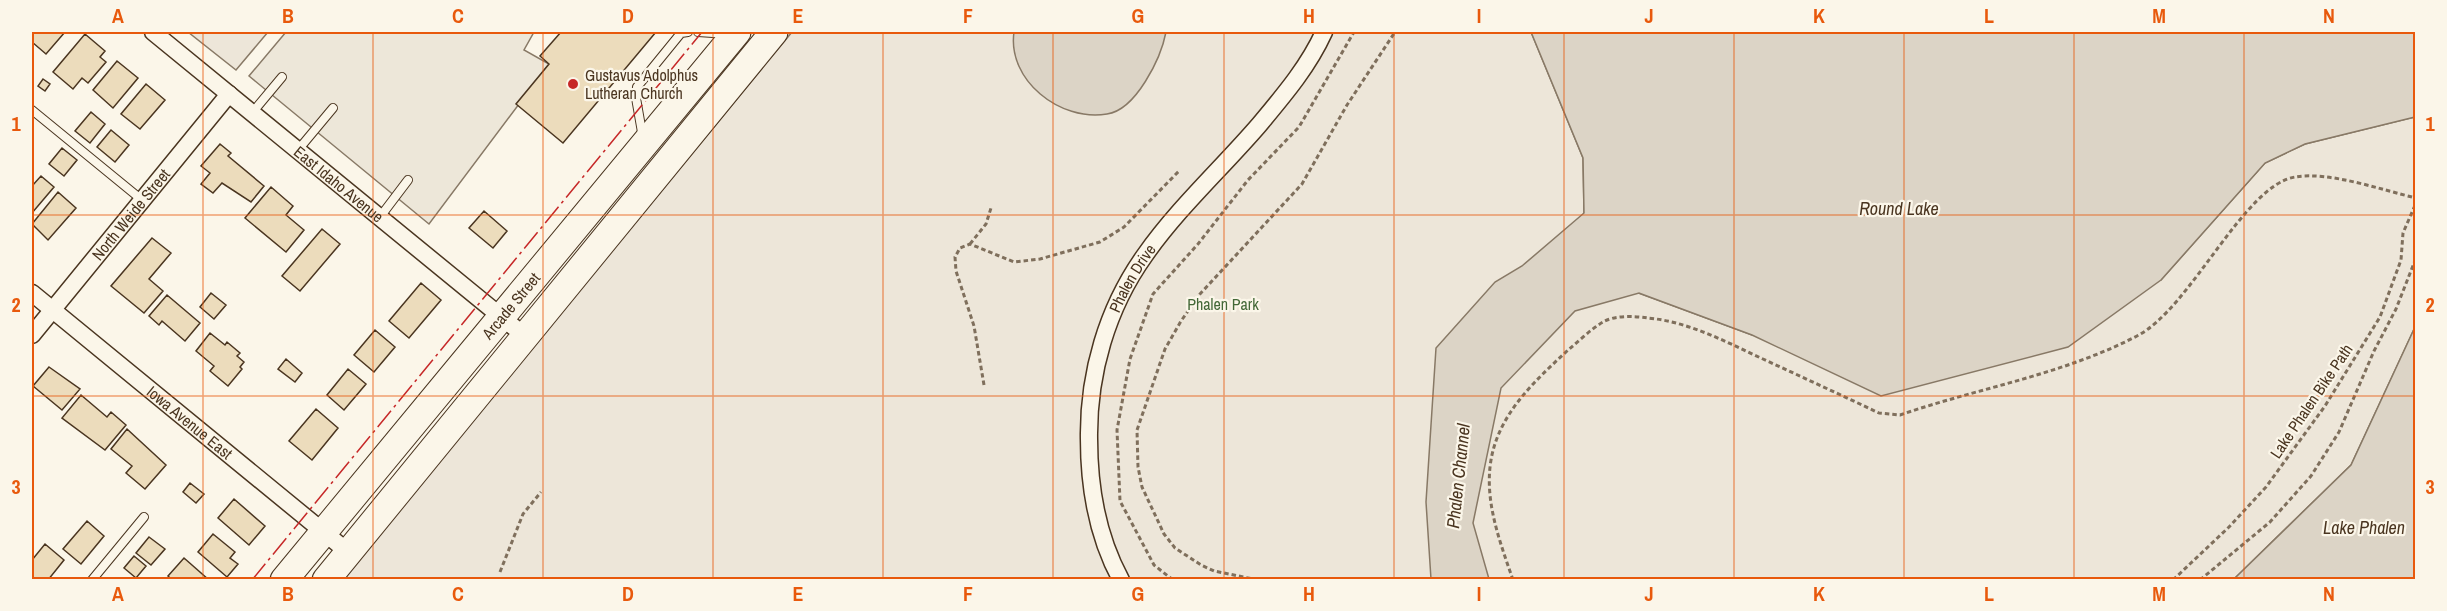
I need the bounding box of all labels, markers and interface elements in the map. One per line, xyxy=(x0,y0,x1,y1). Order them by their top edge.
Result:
text: A xyxy=(112,2,124,29)
text: B xyxy=(282,2,294,29)
text: C xyxy=(452,2,464,29)
text: D xyxy=(622,2,634,29)
text: E xyxy=(793,2,804,29)
text: F xyxy=(963,2,973,29)
text: G xyxy=(1132,2,1144,29)
text: H xyxy=(1303,2,1315,29)
text: I xyxy=(1477,2,1481,29)
text: J xyxy=(1644,2,1654,29)
text: K xyxy=(1813,2,1825,29)
text: L xyxy=(1984,2,1994,29)
text: M xyxy=(2152,2,2166,29)
text: N xyxy=(2323,2,2335,29)
place label: Gustavus Adolphus Lutheran Church xyxy=(585,64,698,104)
marker: Gustavus Adolphus Lutheran Church xyxy=(566,77,580,91)
text: 1 xyxy=(11,110,21,137)
text: 1 xyxy=(2425,110,2435,137)
street label: East Idaho Avenue xyxy=(289,141,388,227)
street label: North Weide Street xyxy=(87,164,175,265)
water label: Round Lake xyxy=(1859,196,1939,221)
street label: Phalen Drive xyxy=(1103,239,1160,316)
street label: Arcade Street xyxy=(476,267,545,344)
text: 2 xyxy=(11,291,21,318)
text: 2 xyxy=(2425,291,2435,318)
park label: Phalen Park xyxy=(1187,293,1259,315)
street label: Lake Phalen Bike Path xyxy=(2265,340,2357,462)
street label: Iowa Avenue East xyxy=(142,381,238,464)
water label: Phalen Channel xyxy=(1440,422,1476,530)
text: 3 xyxy=(11,473,21,500)
text: 3 xyxy=(2425,473,2435,500)
water label: Lake Phalen xyxy=(2323,515,2405,540)
text: A xyxy=(112,580,124,607)
text: B xyxy=(282,580,294,607)
text: C xyxy=(452,580,464,607)
text: D xyxy=(622,580,634,607)
text: E xyxy=(793,580,804,607)
text: F xyxy=(963,580,973,607)
text: G xyxy=(1132,580,1144,607)
text: H xyxy=(1303,580,1315,607)
text: I xyxy=(1477,580,1481,607)
text: J xyxy=(1644,580,1654,607)
text: K xyxy=(1813,580,1825,607)
text: L xyxy=(1984,580,1994,607)
text: M xyxy=(2152,580,2166,607)
text: N xyxy=(2323,580,2335,607)

